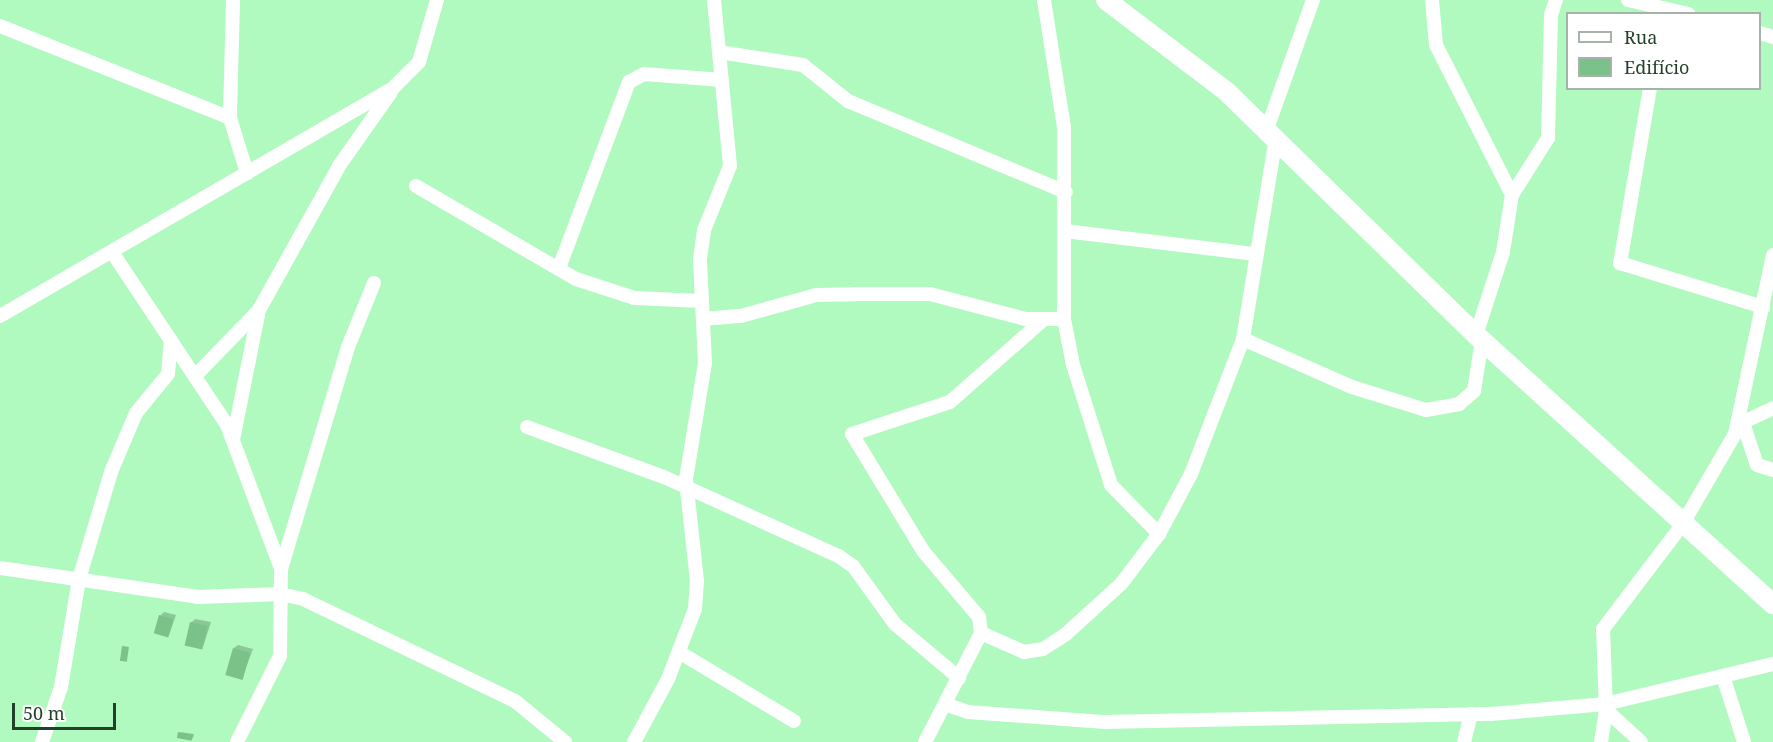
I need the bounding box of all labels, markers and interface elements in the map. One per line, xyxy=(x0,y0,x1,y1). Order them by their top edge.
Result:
legend xyxy=(1566,12,1761,90)
text: Rua xyxy=(1624,25,1657,49)
text: Edifício xyxy=(1624,55,1689,79)
scale bar xyxy=(15,691,118,729)
text: 50 m xyxy=(23,701,65,725)

